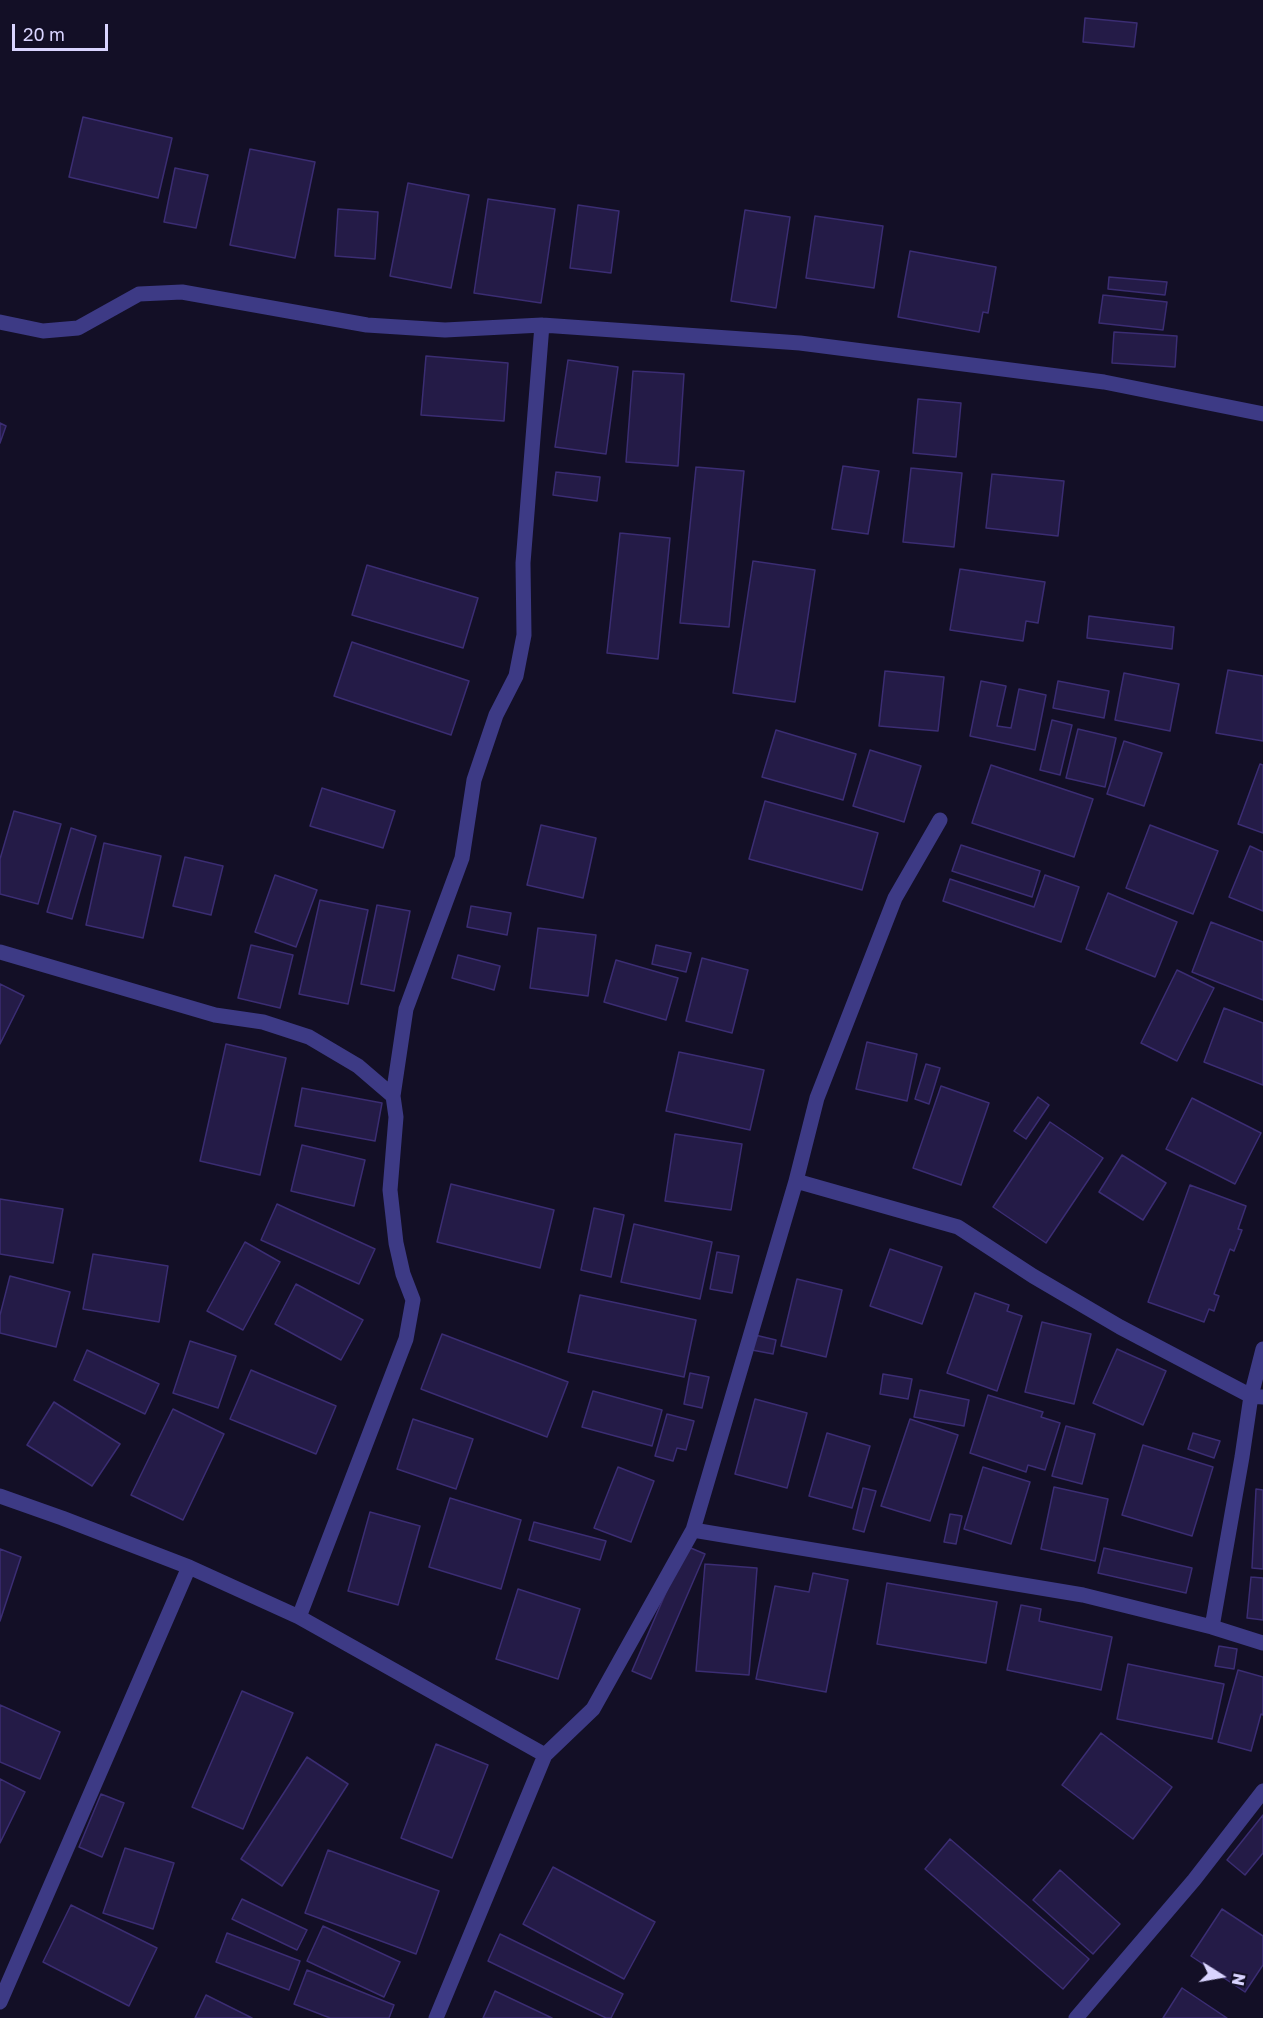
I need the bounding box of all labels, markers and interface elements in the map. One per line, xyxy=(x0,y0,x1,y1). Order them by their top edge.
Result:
scale bar xyxy=(15,12,111,50)
text: 20 m xyxy=(23,23,65,45)
north arrow xyxy=(1191,1946,1251,2006)
text: N xyxy=(1228,1972,1250,1987)

